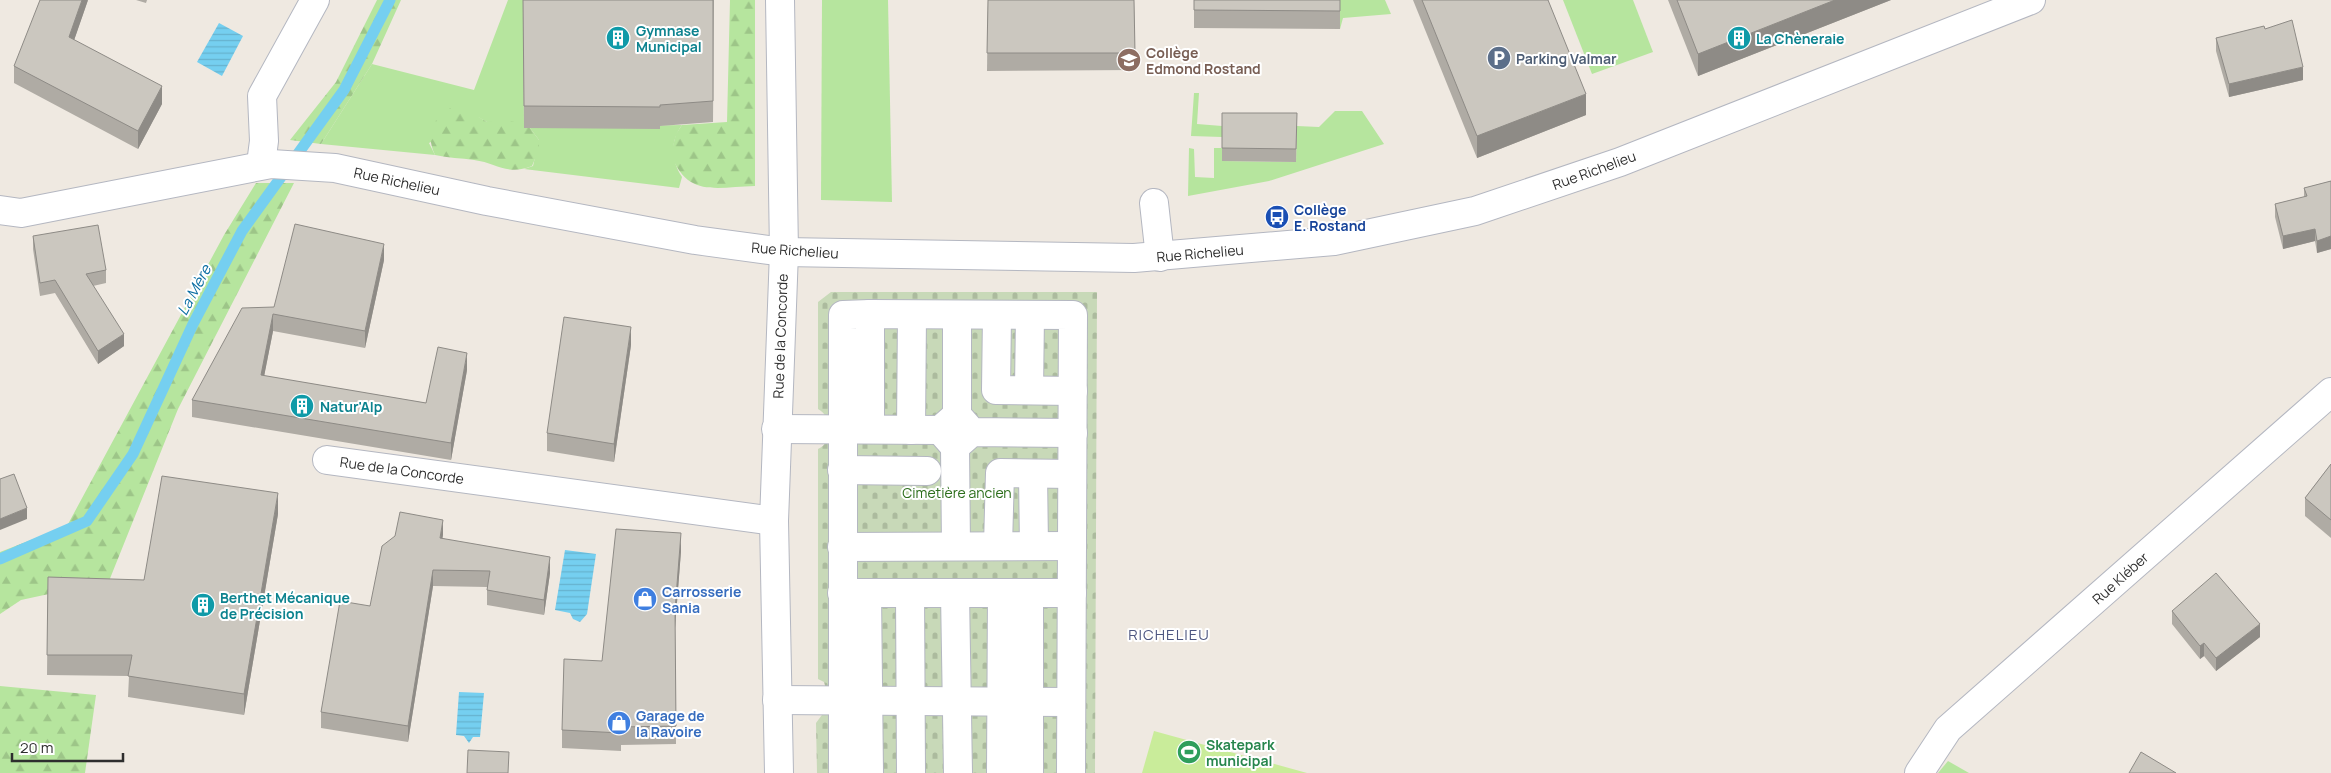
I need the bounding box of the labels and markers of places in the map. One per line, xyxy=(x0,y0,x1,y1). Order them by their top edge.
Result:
place label: Gymnase Municipal xyxy=(636,21,702,56)
building icon: Gymnase Municipal xyxy=(605,25,631,51)
building icon: La Chèneraie xyxy=(1726,25,1752,51)
place label: La Chèneraie xyxy=(1756,29,1845,48)
place label: Collège Edmond Rostand xyxy=(1146,43,1261,78)
parking icon: Parking Valmar xyxy=(1486,45,1512,71)
school or university icon: Collège Edmond Rostand xyxy=(1116,47,1142,73)
place label: Parking Valmar xyxy=(1516,49,1617,68)
place label: Collège E. Rostand xyxy=(1294,200,1366,235)
bus stop icon: Collège E. Rostand xyxy=(1264,204,1290,230)
building icon: Natur'Alp xyxy=(289,393,315,419)
place label: Natur'Alp xyxy=(320,397,383,416)
place label: Carrosserie Sania xyxy=(662,582,741,617)
shop icon: Carrosserie Sania xyxy=(632,586,658,612)
place label: Berthet Mécanique de Précision xyxy=(220,588,350,623)
building icon: Berthet Mécanique de Précision xyxy=(190,592,216,618)
place label: Garage de la Ravoire xyxy=(636,706,705,741)
shop icon: Garage de la Ravoire xyxy=(606,710,632,736)
place label: Skatepark municipal xyxy=(1206,735,1275,770)
sports icon: Skatepark municipal xyxy=(1176,739,1202,765)

